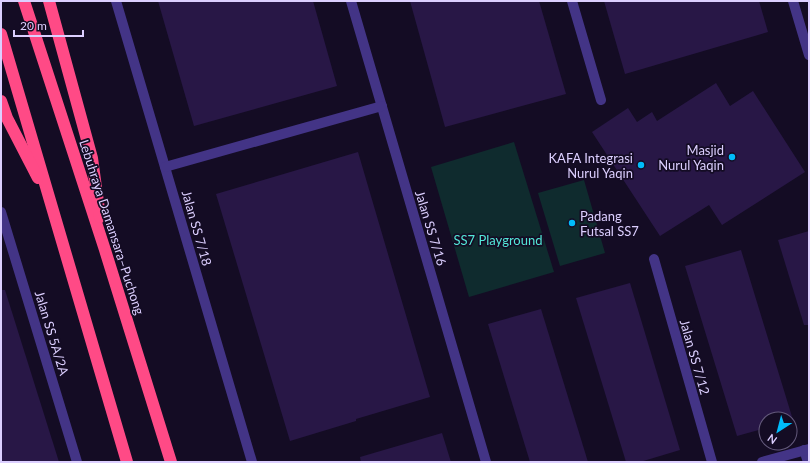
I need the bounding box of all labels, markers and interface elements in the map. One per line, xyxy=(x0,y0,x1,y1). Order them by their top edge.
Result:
scale bar xyxy=(14,12,83,38)
text: 20 m xyxy=(20,18,47,33)
street label: Lebuhraya Damansara–Puchong xyxy=(76,137,148,317)
place label: Masjid Nurul Yaqin xyxy=(658,142,724,173)
place label: KAFA Integrasi Nurul Yaqin xyxy=(548,150,633,181)
marker: Masjid Nurul Yaqin xyxy=(727,152,737,162)
marker: KAFA Integrasi Nurul Yaqin xyxy=(636,160,646,170)
street label: Jalan SS 7/18 xyxy=(179,188,215,268)
street label: Jalan SS 7/16 xyxy=(412,188,450,268)
place label: Padang Futsal SS7 xyxy=(580,208,639,239)
marker: Padang Futsal SS7 xyxy=(567,218,577,228)
park label: SS7 Playground xyxy=(453,232,543,248)
street label: Jalan SS 5A/2A xyxy=(32,289,73,378)
street label: Jalan SS 7/12 xyxy=(677,317,713,397)
north arrow xyxy=(758,411,798,451)
text: N xyxy=(765,432,779,447)

